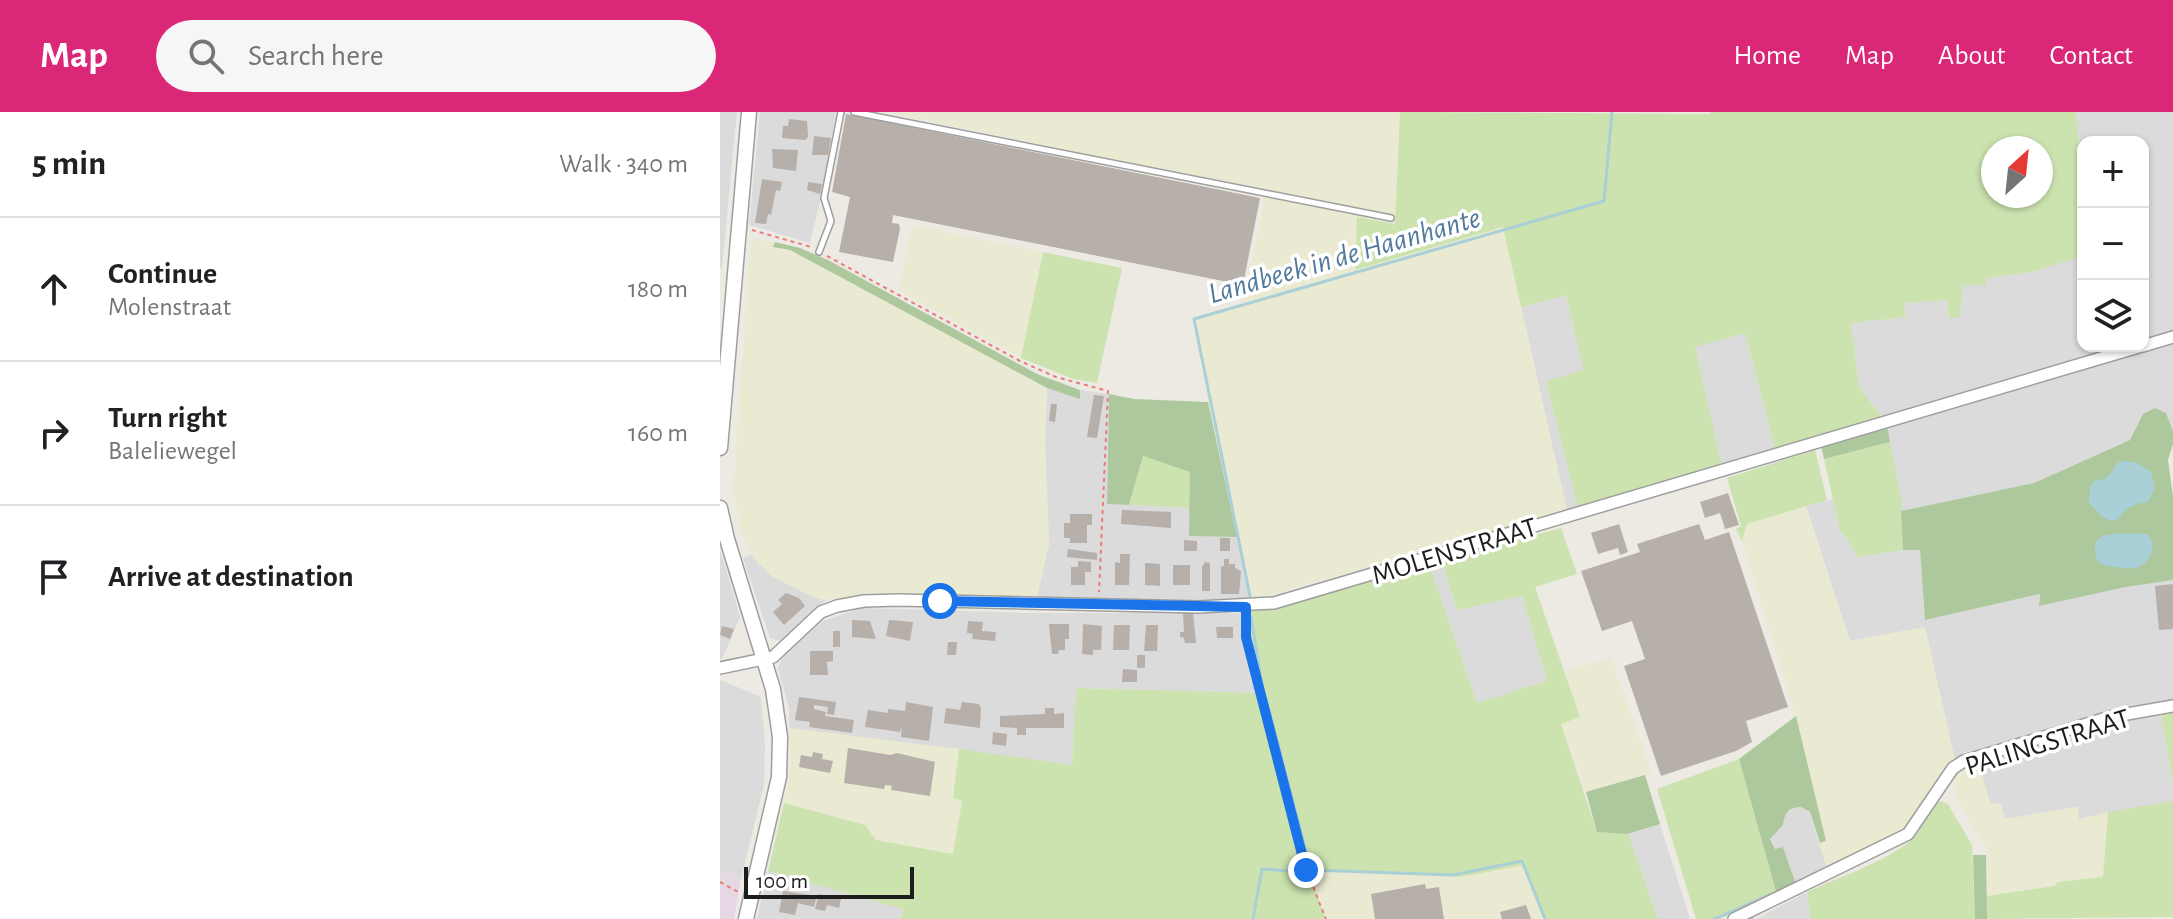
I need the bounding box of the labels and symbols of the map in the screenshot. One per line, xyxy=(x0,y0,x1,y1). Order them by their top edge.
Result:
north arrow xyxy=(1981,136,2053,208)
water label: Landbeek in de Haanhante xyxy=(1205,203,1484,309)
street label: MOLENSTRAAT xyxy=(1369,513,1541,590)
route start xyxy=(922,583,958,619)
street label: PALINGSTRAAT xyxy=(1962,705,2133,781)
route end xyxy=(1288,852,1324,888)
scale bar xyxy=(744,863,914,899)

